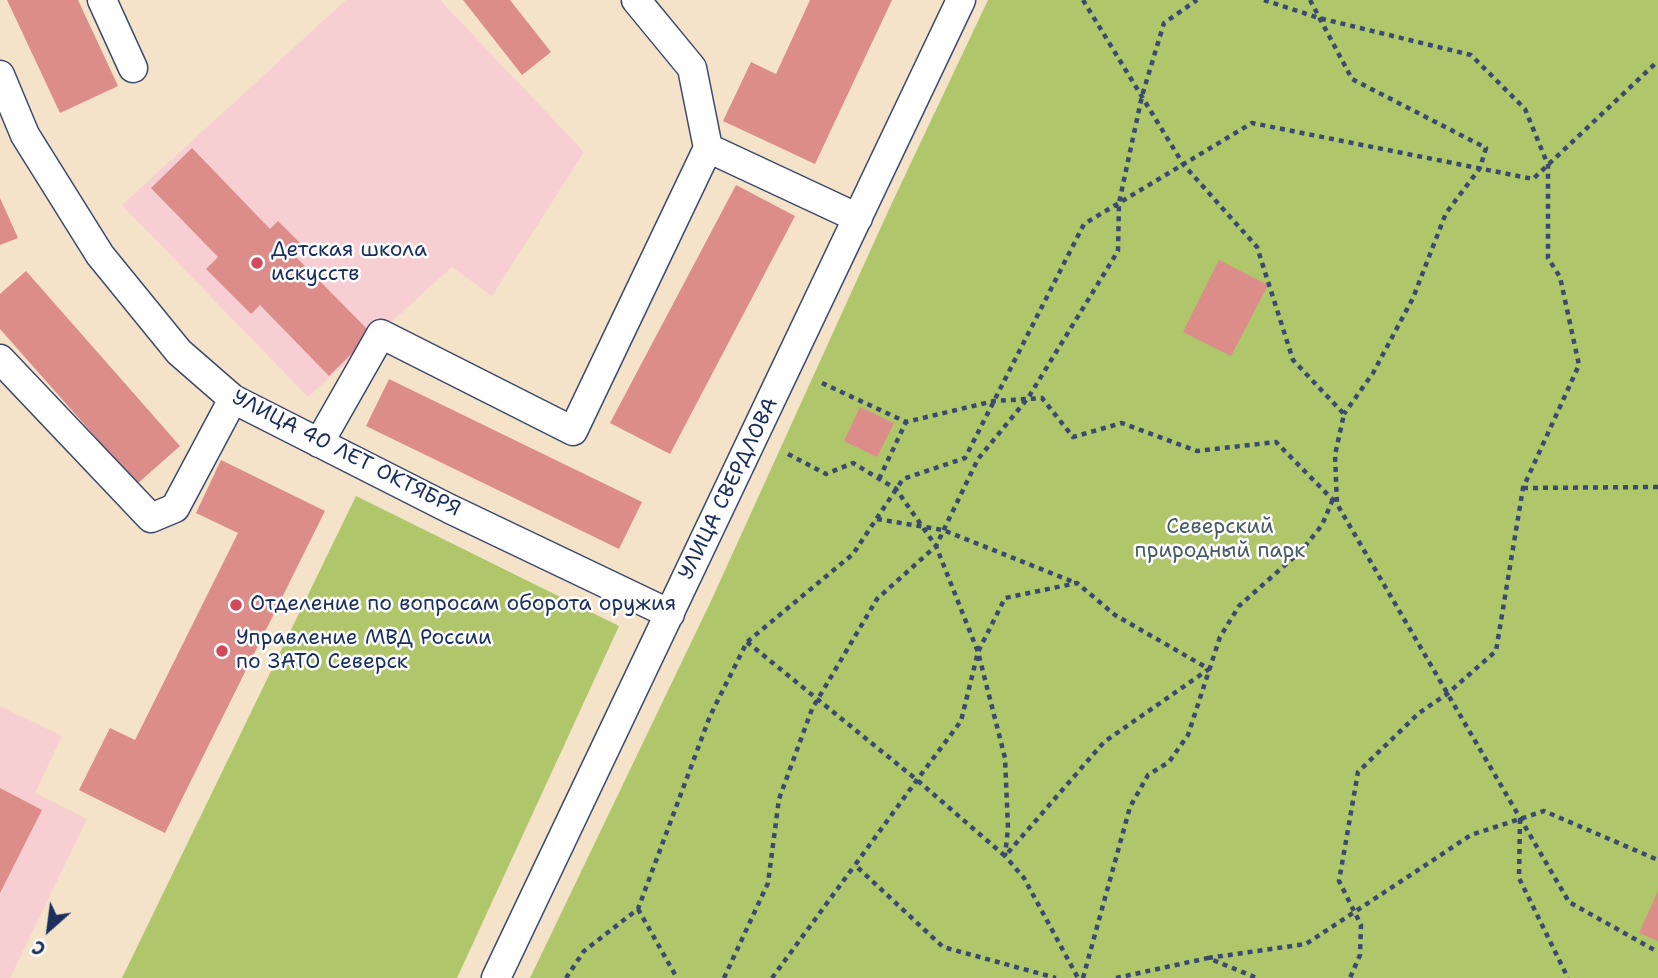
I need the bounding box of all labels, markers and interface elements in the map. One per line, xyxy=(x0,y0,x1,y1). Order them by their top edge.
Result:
place label: Детская школа искусств xyxy=(271,238,427,288)
marker: Детская школа искусств xyxy=(249,255,265,271)
street label: УЛИЦА 40 ЛЕТ ОКТЯБРЯ xyxy=(227,385,465,523)
street label: УЛИЦА СВЕРДЛОВА xyxy=(674,394,784,584)
park label: Северский природный парк xyxy=(1135,515,1305,565)
place label: Отделение по вопросам оборота оружия xyxy=(250,592,676,618)
marker: Отделение по вопросам оборота оружия xyxy=(228,597,244,613)
place label: Управление МВД России по ЗАТО Северск xyxy=(236,626,492,676)
marker: Управление МВД России по ЗАТО Северск xyxy=(214,643,230,659)
north arrow xyxy=(14,894,84,964)
text: С xyxy=(28,934,50,962)

